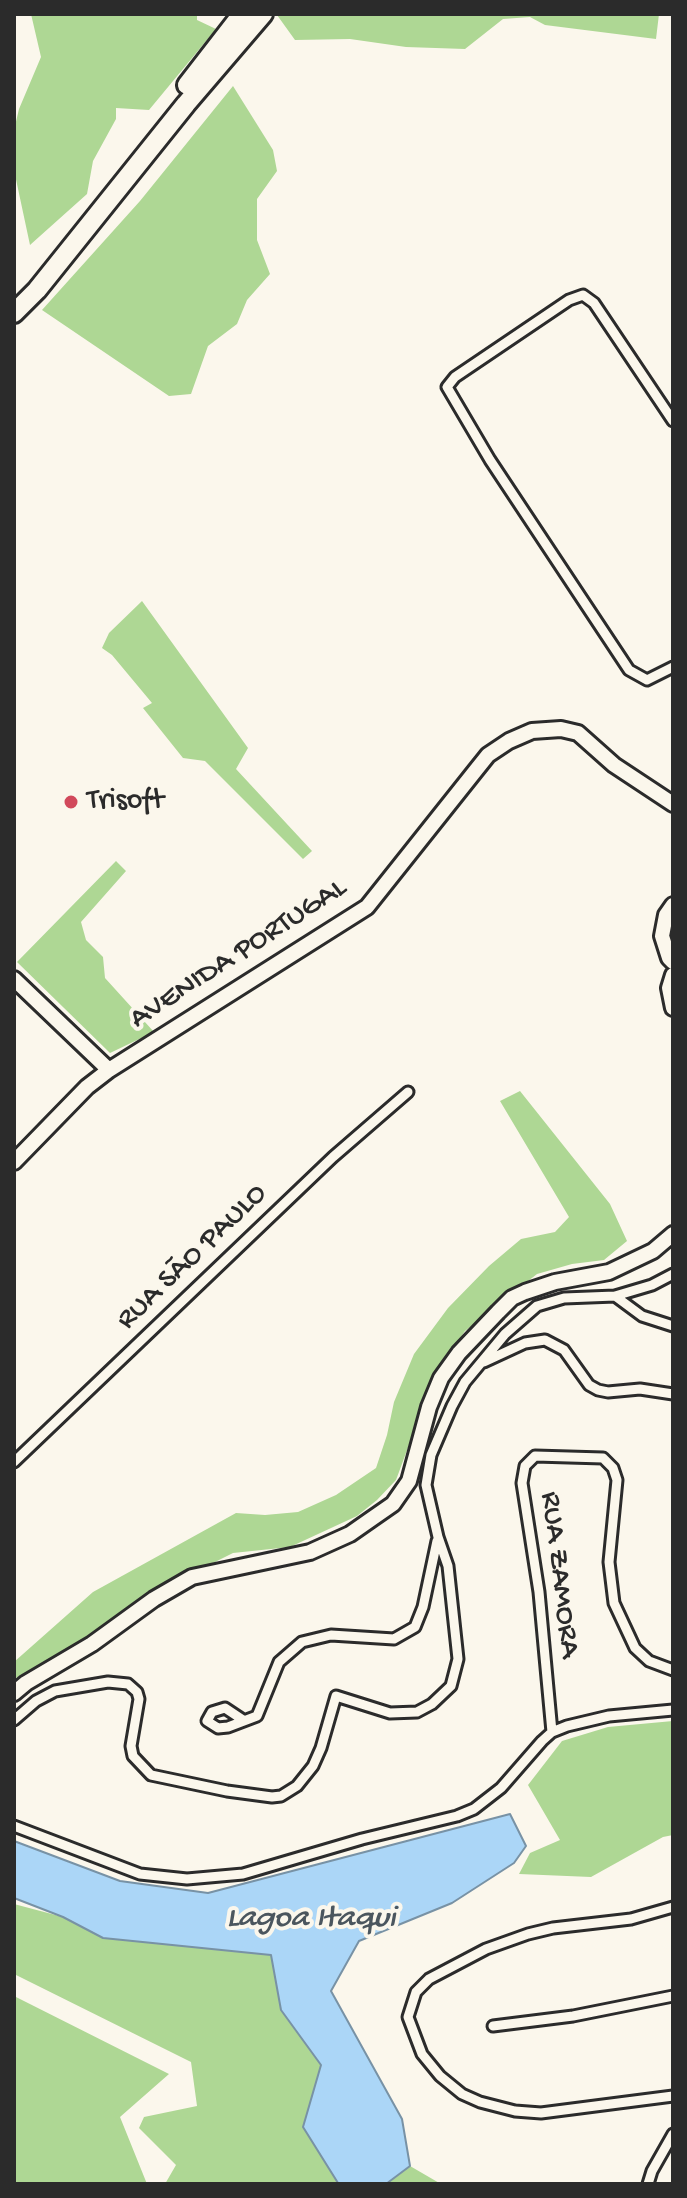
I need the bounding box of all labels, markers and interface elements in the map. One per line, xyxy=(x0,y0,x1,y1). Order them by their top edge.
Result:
place label: Trisoft xyxy=(87,784,164,820)
marker: Trisoft xyxy=(62,793,80,811)
street label: AVENIDA PORTUGAL xyxy=(124,872,354,1038)
street label: RUA SÃO PAULO xyxy=(110,1177,276,1339)
street label: RUA ZAMORA xyxy=(530,1490,586,1660)
water label: Lagoa Itaqui xyxy=(226,1901,396,1939)

